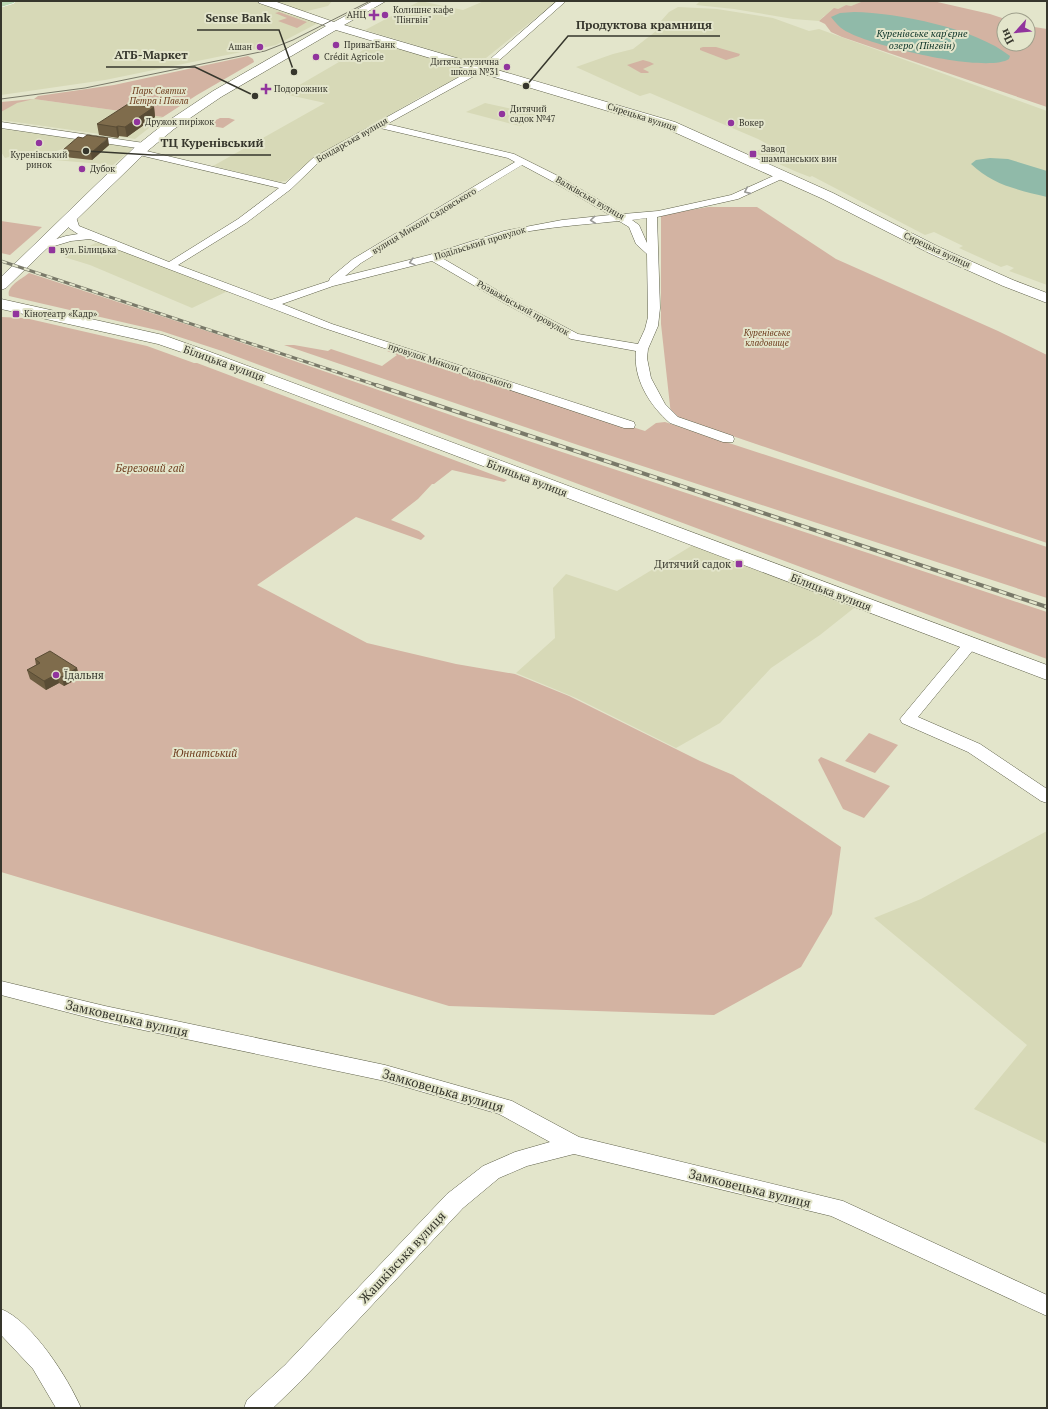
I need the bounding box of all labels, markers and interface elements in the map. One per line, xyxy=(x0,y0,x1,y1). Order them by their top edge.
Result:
place label: Колишнє кафе "Пінгвін" xyxy=(393,4,454,26)
callout: Sense Bank xyxy=(197,6,279,30)
place label: АНЦ xyxy=(347,9,366,21)
text: Sense Bank xyxy=(205,10,271,25)
marker: АНЦ xyxy=(369,10,379,20)
marker: Колишнє кафе "Пінгвін" xyxy=(380,10,390,20)
callout: Продуктова крамниця xyxy=(568,12,720,36)
north arrow xyxy=(996,12,1036,52)
text: Продуктова крамниця xyxy=(576,17,712,32)
text: Пн xyxy=(997,26,1017,47)
water label: Куренівське кар'єрне озеро (Пінгвін) xyxy=(875,27,968,52)
place label: ПриватБанк xyxy=(344,39,395,51)
marker: ПриватБанк xyxy=(331,40,341,50)
place label: Ашан xyxy=(228,41,252,53)
marker: Ашан xyxy=(255,42,265,52)
callout: АТБ-Маркет xyxy=(106,43,195,67)
text: АТБ-Маркет xyxy=(114,47,188,62)
place label: Crédit Agricole xyxy=(324,51,384,63)
marker: Crédit Agricole xyxy=(311,52,321,62)
place label: Дитяча музична школа №31 xyxy=(431,56,499,78)
marker: Дитяча музична школа №31 xyxy=(502,62,512,72)
place label: Подорожник xyxy=(274,83,328,95)
marker: Подорожник xyxy=(261,84,271,94)
park label: Парк Святих Петра і Павла xyxy=(128,85,189,107)
street label: Сирецька вулиця xyxy=(606,100,679,134)
place label: Дитячий садок №47 xyxy=(510,103,556,125)
marker: Дитячий садок №47 xyxy=(497,109,507,119)
street label: Бондарська вулиця xyxy=(314,114,390,165)
place label: Дружок пиріжок xyxy=(145,116,214,128)
marker: Дружок пиріжок xyxy=(132,117,142,127)
place label: Вокер xyxy=(739,117,764,129)
marker: Вокер xyxy=(726,118,736,128)
callout: ТЦ Куренівський xyxy=(152,131,271,155)
text: ТЦ Куренівський xyxy=(161,135,263,150)
marker: Куренівський ринок xyxy=(34,138,44,148)
place label: Завод шампанських вин xyxy=(761,143,837,165)
place label: Куренівський ринок xyxy=(10,149,68,171)
marker: Завод шампанських вин xyxy=(748,149,758,159)
place label: Дубок xyxy=(90,163,115,175)
marker: Дубок xyxy=(77,164,87,174)
street label: Валківська вулиця xyxy=(553,173,627,223)
street label: вулиця Миколи Садовського xyxy=(369,185,479,257)
one-way arrow xyxy=(744,186,751,194)
one-way arrow xyxy=(590,216,596,225)
street label: Подільський провулок xyxy=(433,223,527,263)
street label: Сирецька вулиця xyxy=(902,229,973,271)
place label: вул. Білицька xyxy=(60,244,117,256)
marker: вул. Білицька xyxy=(47,245,57,255)
one-way arrow xyxy=(409,257,416,266)
street label: Розважівський провулок xyxy=(475,278,571,338)
place label: Кінотеатр «Кадр» xyxy=(24,308,98,320)
marker: Кінотеатр «Кадр» xyxy=(11,309,21,319)
park label: Куренівське кладовище xyxy=(743,327,790,349)
street label: провулок Миколи Садовського xyxy=(387,340,513,392)
street label: Білицька вулиця xyxy=(181,342,267,384)
street label: Білицька вулиця xyxy=(485,456,570,500)
park label: Березовий гай xyxy=(115,461,185,475)
place label: Дитячий садок xyxy=(654,557,731,571)
marker: Дитячий садок xyxy=(734,559,744,569)
street label: Білицька вулиця xyxy=(789,570,874,614)
place label: Їдальня xyxy=(64,668,104,682)
marker: Їдальня xyxy=(51,670,61,680)
park label: Юннатський xyxy=(172,746,237,760)
street label: Замковецька вулиця xyxy=(64,995,190,1041)
street label: Замковецька вулиця xyxy=(380,1064,506,1116)
street label: Замковецька вулиця xyxy=(687,1164,813,1212)
street label: Жашківська вулиця xyxy=(355,1207,450,1307)

